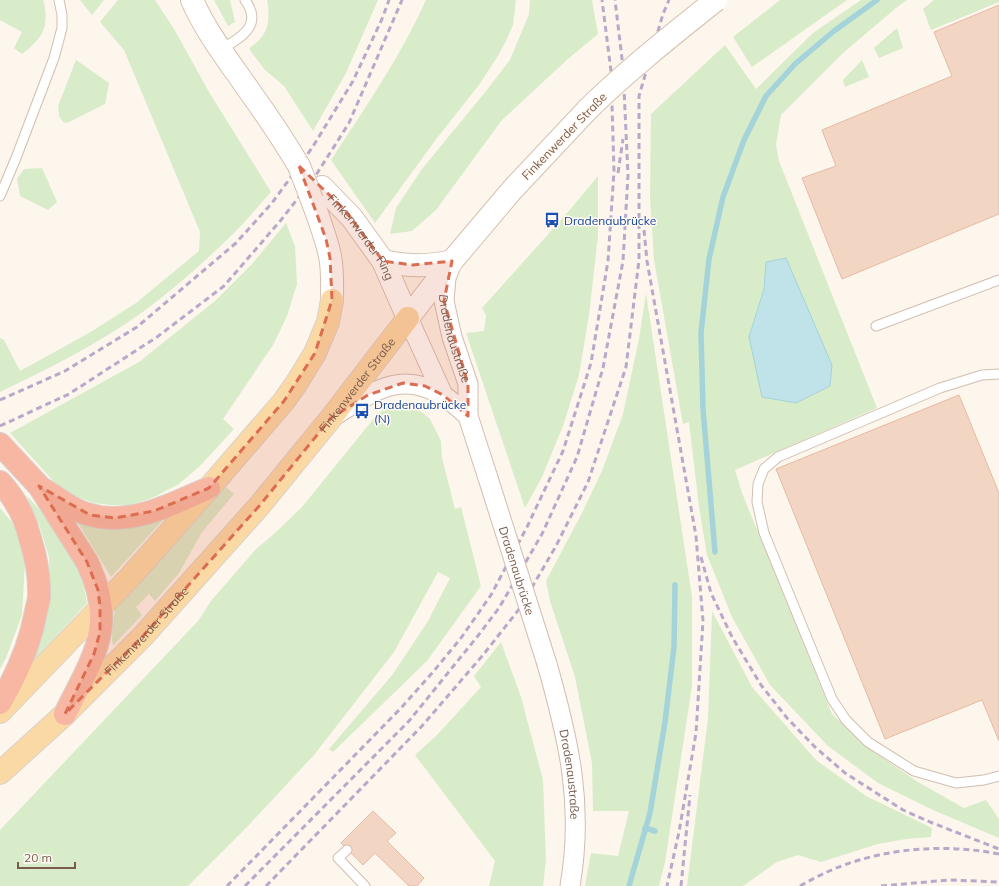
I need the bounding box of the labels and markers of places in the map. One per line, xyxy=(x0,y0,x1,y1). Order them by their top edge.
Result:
bus stop icon: Dradenaubrücke xyxy=(543,211,561,229)
place label: Dradenaubrücke xyxy=(564,213,656,228)
place label: Dradenaubrücke (N) xyxy=(374,397,466,426)
bus stop icon: Dradenaubrücke (N) xyxy=(353,402,371,420)

